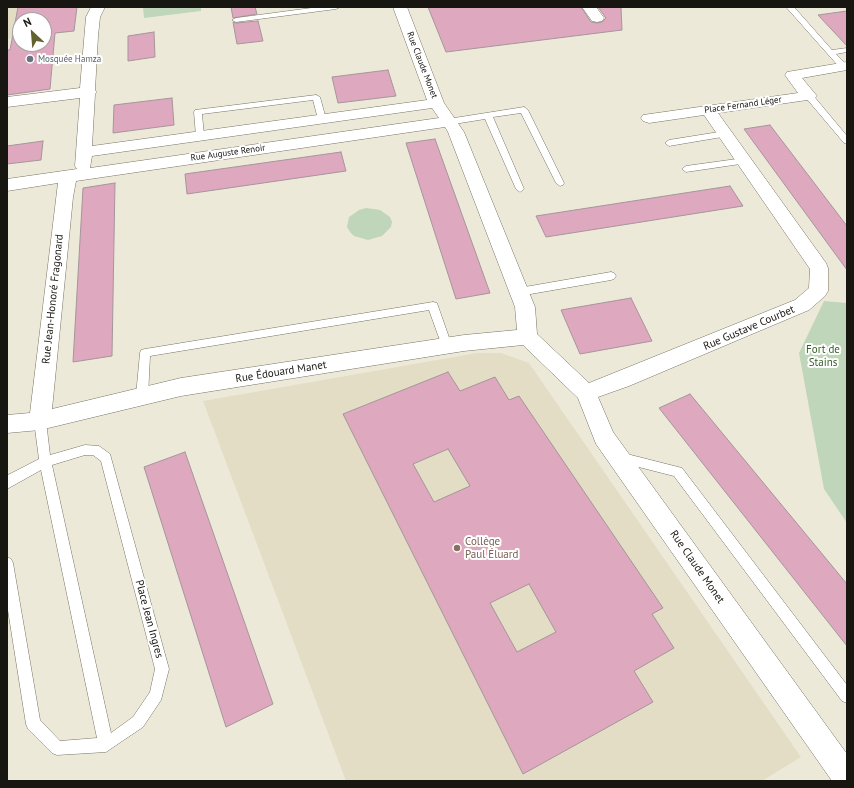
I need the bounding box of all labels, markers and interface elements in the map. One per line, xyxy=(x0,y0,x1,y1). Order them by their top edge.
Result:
north arrow xyxy=(12,12,52,52)
text: N xyxy=(21,14,33,30)
street label: Rue Claude Monet xyxy=(404,30,440,100)
marker: Mosquée Hamza xyxy=(25,54,35,64)
place label: Mosquée Hamza xyxy=(38,54,101,64)
street label: Place Fernand Léger xyxy=(704,94,782,116)
street label: Rue Auguste Renoir xyxy=(190,142,266,164)
street label: Rue Jean-Honoré Fragonard xyxy=(40,233,66,365)
street label: Rue Gustave Courbet xyxy=(701,303,797,353)
park label: Fort de Stains xyxy=(806,343,840,369)
street label: Rue Édouard Manet xyxy=(234,358,328,386)
street label: Rue Claude Monet xyxy=(667,528,727,606)
place label: Collège Paul Éluard xyxy=(465,535,518,561)
marker: Collège Paul Éluard xyxy=(452,543,462,553)
street label: Place Jean Ingres xyxy=(132,578,166,660)

